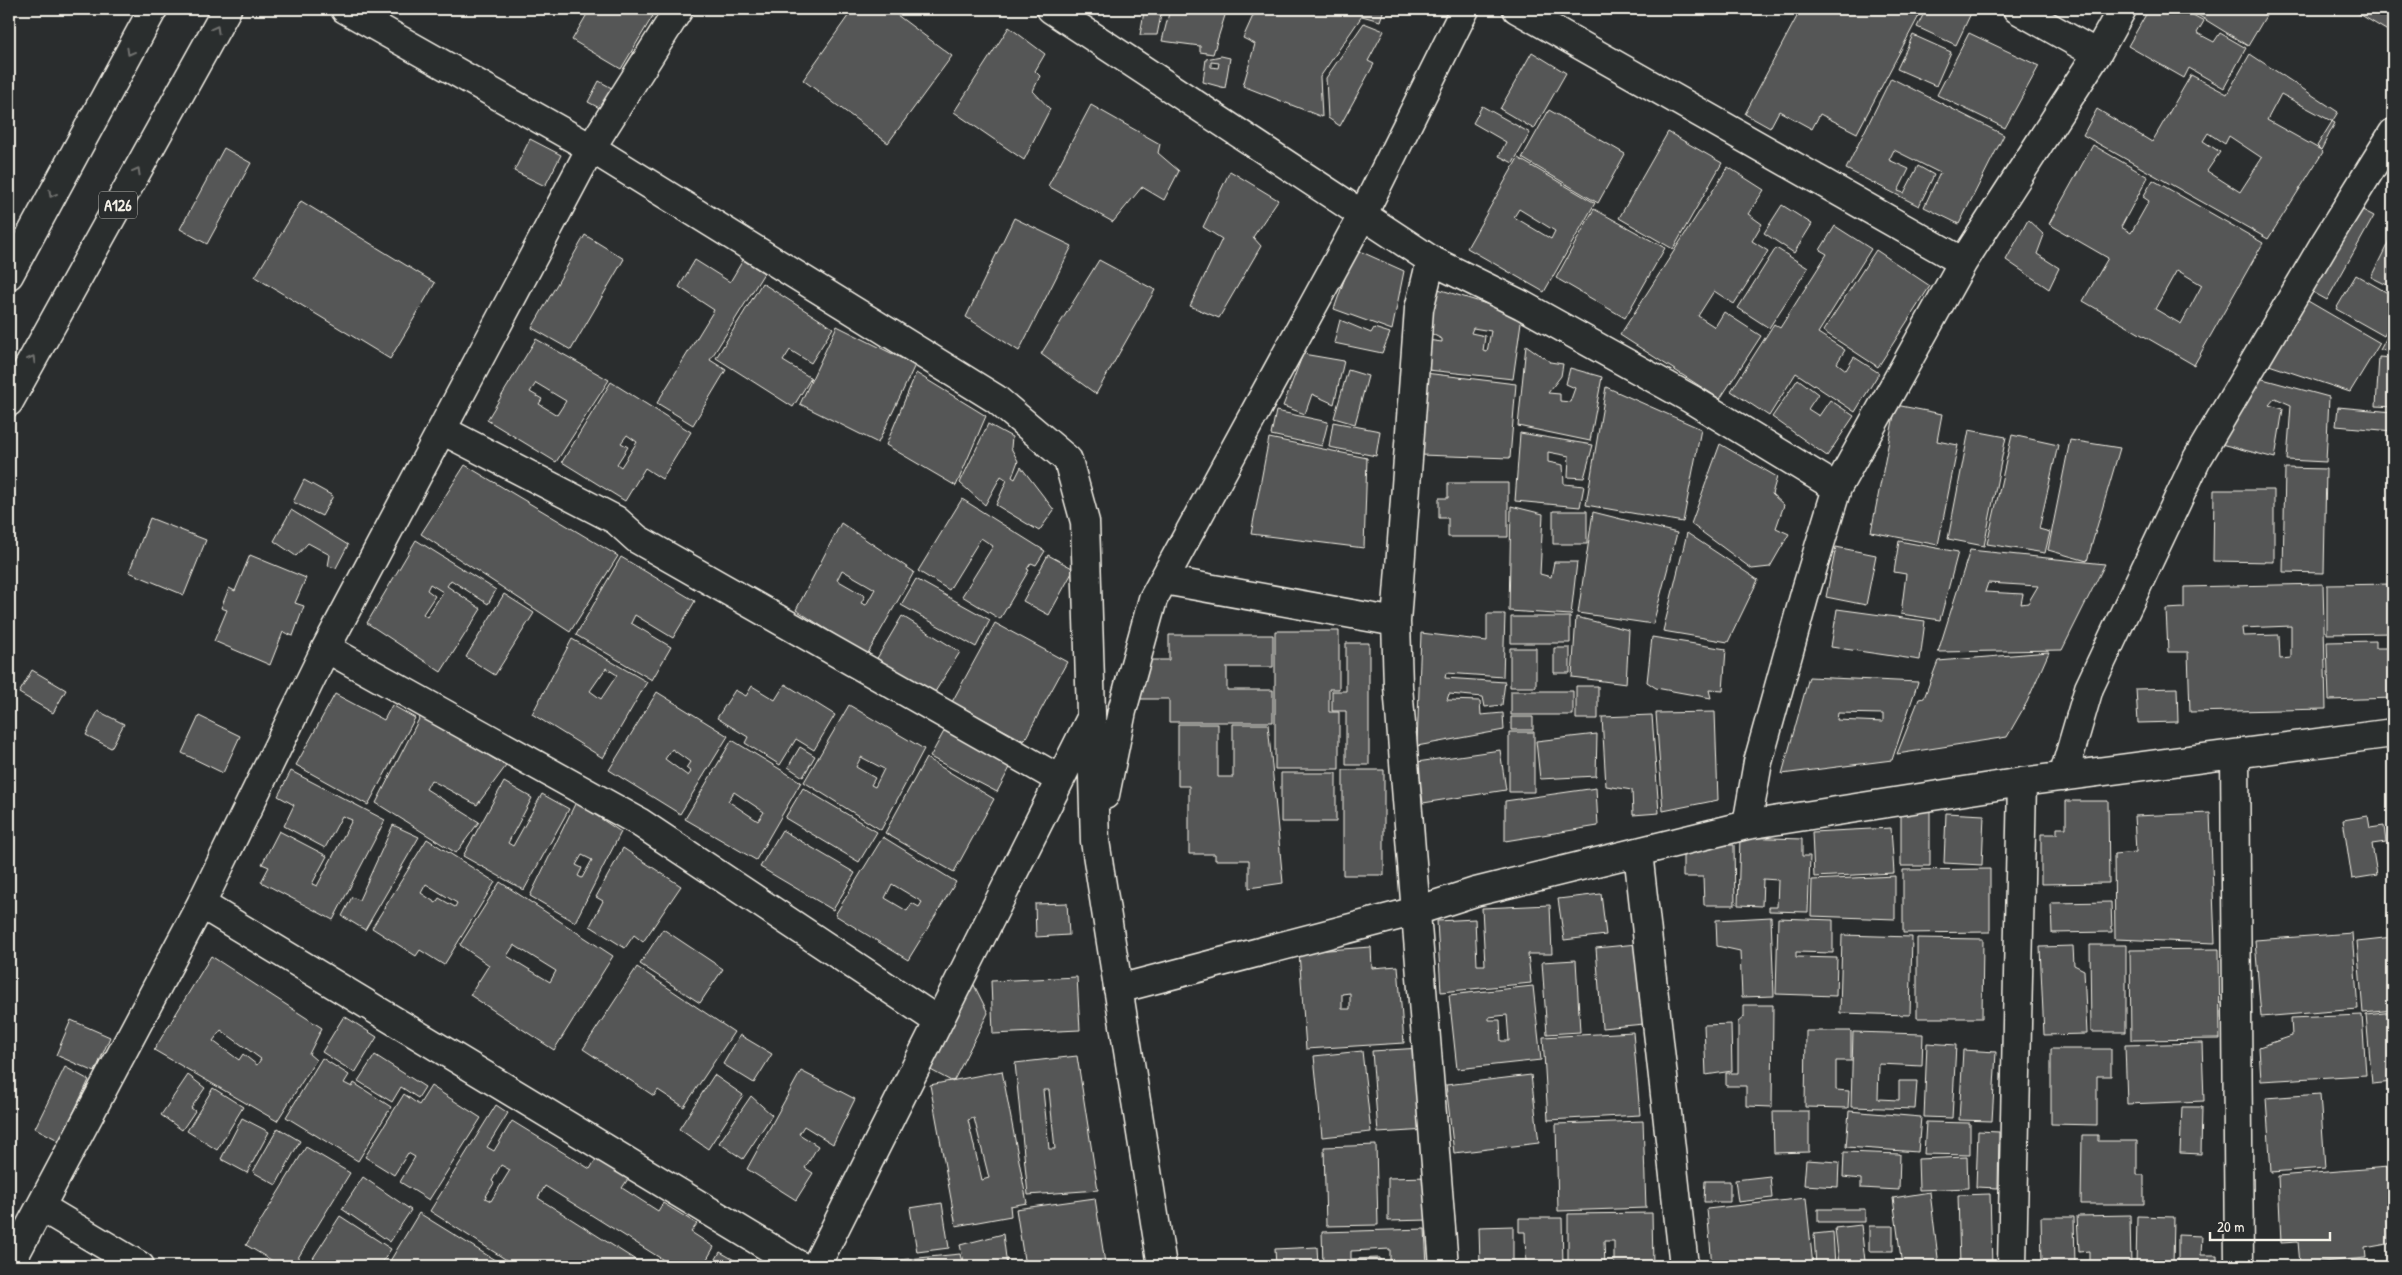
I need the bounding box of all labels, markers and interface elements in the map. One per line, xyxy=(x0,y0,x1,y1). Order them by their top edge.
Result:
one-way arrow xyxy=(210,26,220,35)
one-way arrow xyxy=(126,46,136,55)
one-way arrow xyxy=(131,168,141,177)
one-way arrow xyxy=(48,189,58,198)
road number: A126 xyxy=(99,192,137,218)
one-way arrow xyxy=(26,356,36,365)
scale bar xyxy=(2210,1210,2330,1242)
text: 20 m xyxy=(2217,1216,2244,1237)

